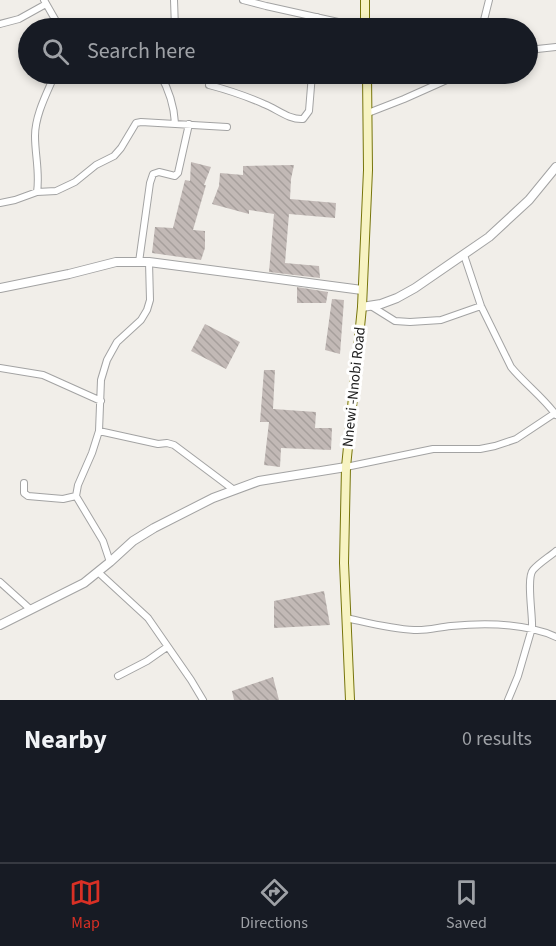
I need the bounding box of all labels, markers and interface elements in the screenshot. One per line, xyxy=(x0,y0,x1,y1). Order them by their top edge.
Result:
search box xyxy=(18,18,538,84)
icon: search xyxy=(39,35,72,68)
text: Search here xyxy=(87,35,195,67)
street label: Nnewi -Nnobi Road xyxy=(337,326,371,448)
text: Nearby xyxy=(24,721,107,758)
text: 0 results xyxy=(462,725,532,753)
tab: Map xyxy=(69,876,102,934)
tab: Directions xyxy=(240,876,308,934)
tab: Saved xyxy=(446,876,487,934)

